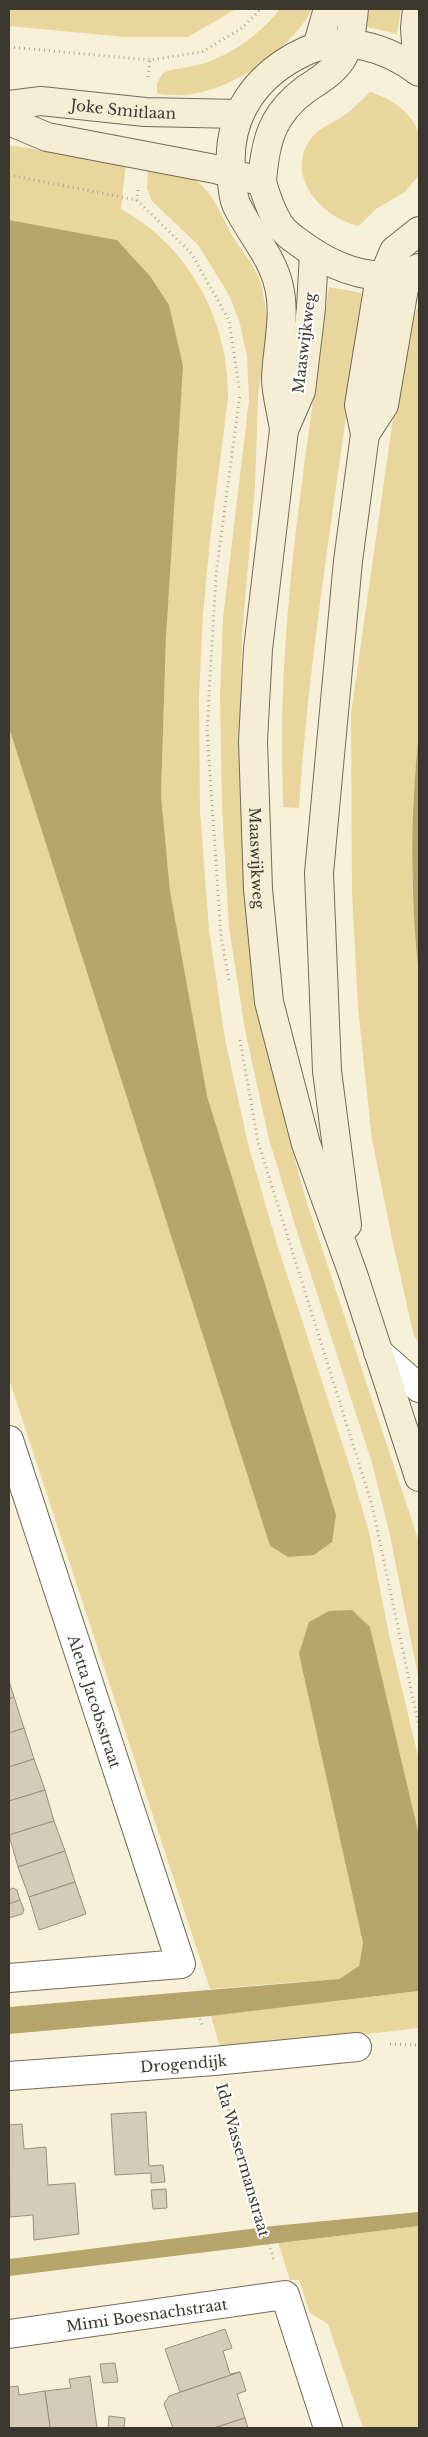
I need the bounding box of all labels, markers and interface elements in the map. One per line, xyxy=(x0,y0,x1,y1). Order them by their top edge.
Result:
street label: Joke Smitlaan xyxy=(68,95,176,122)
street label: Maaswijkweg xyxy=(288,290,320,395)
street label: Maaswijkweg xyxy=(246,807,269,911)
street label: Aletta Jacobsstraat xyxy=(64,1631,126,1771)
street label: Drogendijk xyxy=(139,2050,229,2076)
street label: Ida Wassermanstraat xyxy=(212,2081,274,2239)
street label: Mimi Boesnachstraat xyxy=(65,2294,229,2335)

